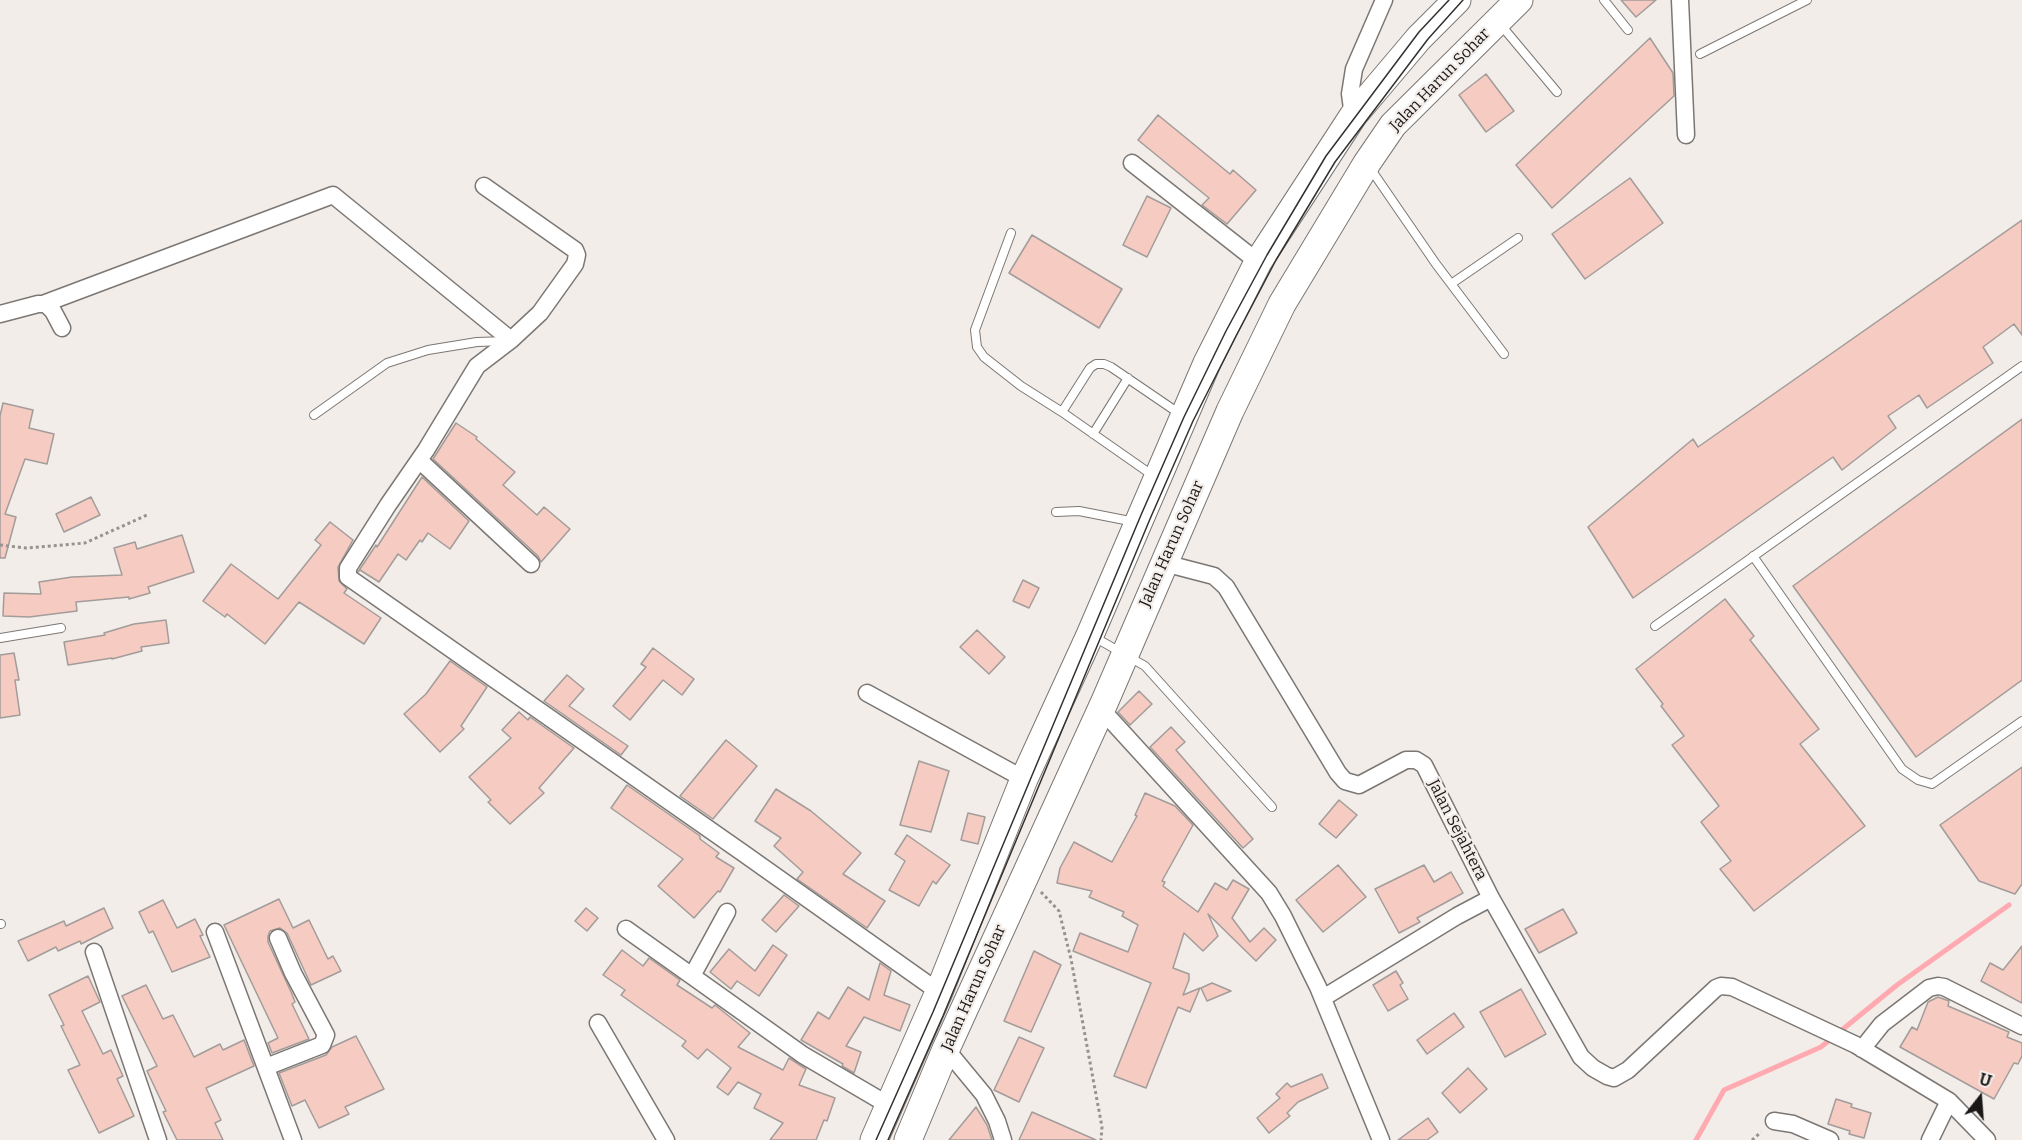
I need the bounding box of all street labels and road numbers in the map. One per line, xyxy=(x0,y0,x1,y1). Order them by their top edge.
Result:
street label: Jalan Harun Sohar xyxy=(1386,24,1494,136)
street label: Jalan Harun Sohar xyxy=(1136,478,1208,610)
street label: Jalan Sejahtera xyxy=(1423,776,1491,884)
street label: Jalan Harun Sohar xyxy=(938,922,1010,1054)

